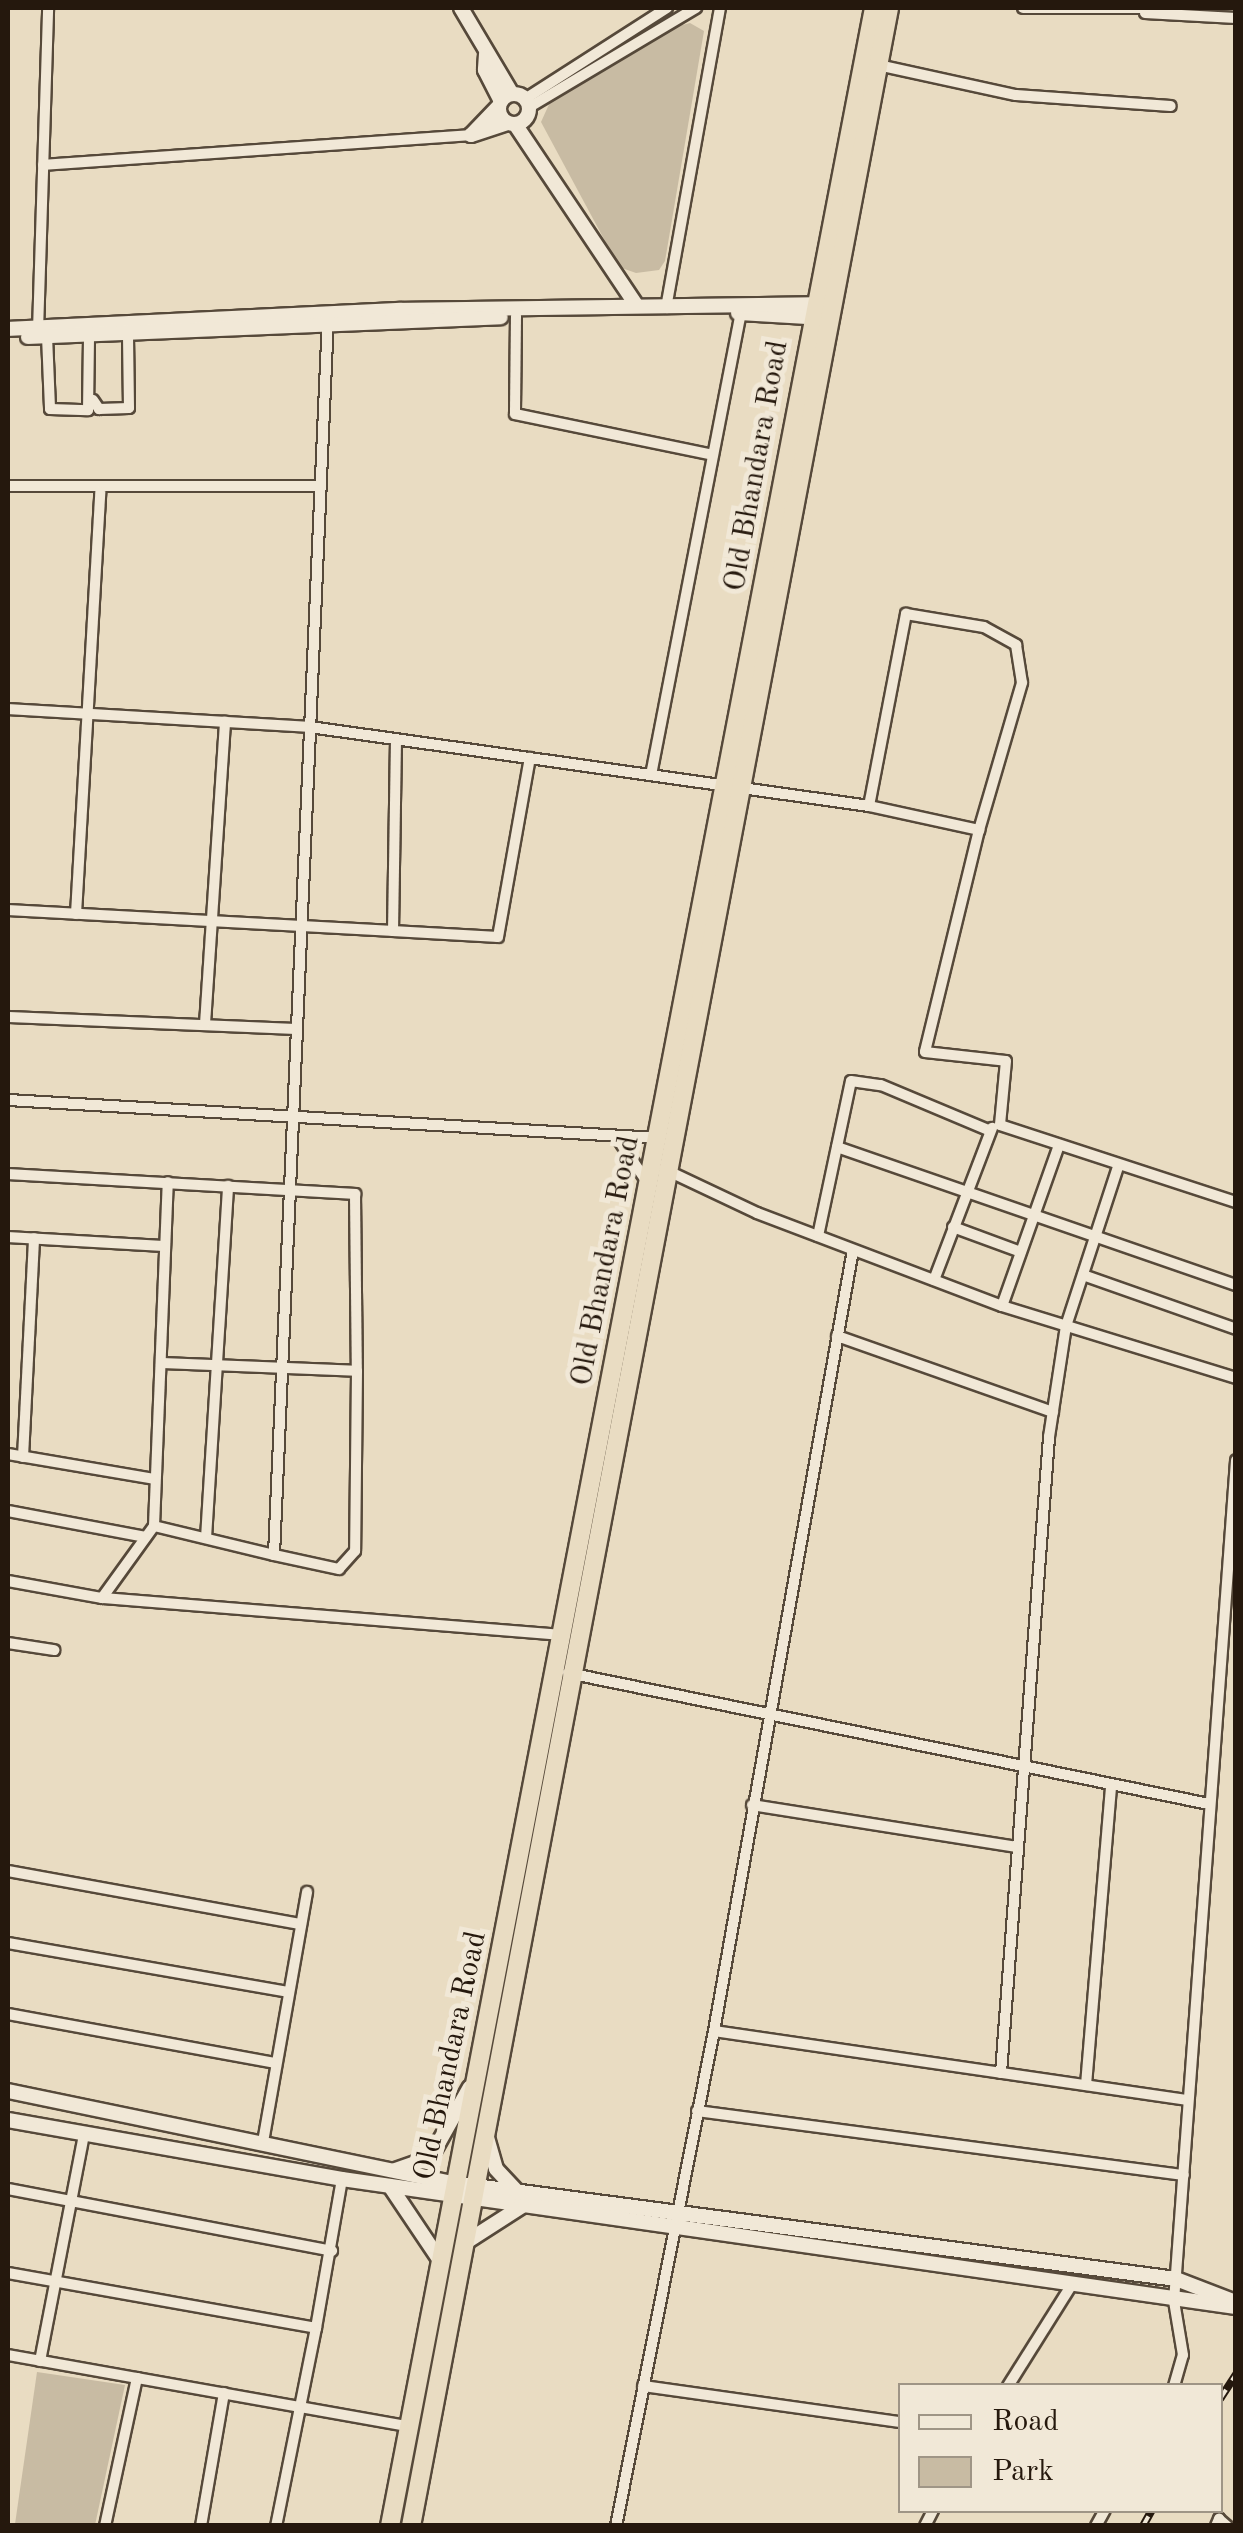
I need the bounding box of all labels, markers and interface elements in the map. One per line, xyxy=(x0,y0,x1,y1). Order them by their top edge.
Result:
street label: Old Bhandara Road xyxy=(717,338,797,594)
street label: Old Bhandara Road xyxy=(564,1133,648,1389)
street label: Old Bhandara Road xyxy=(407,1928,495,2184)
legend xyxy=(898,2383,1223,2513)
text: Road xyxy=(992,2407,1059,2437)
text: Park xyxy=(992,2457,1054,2487)

